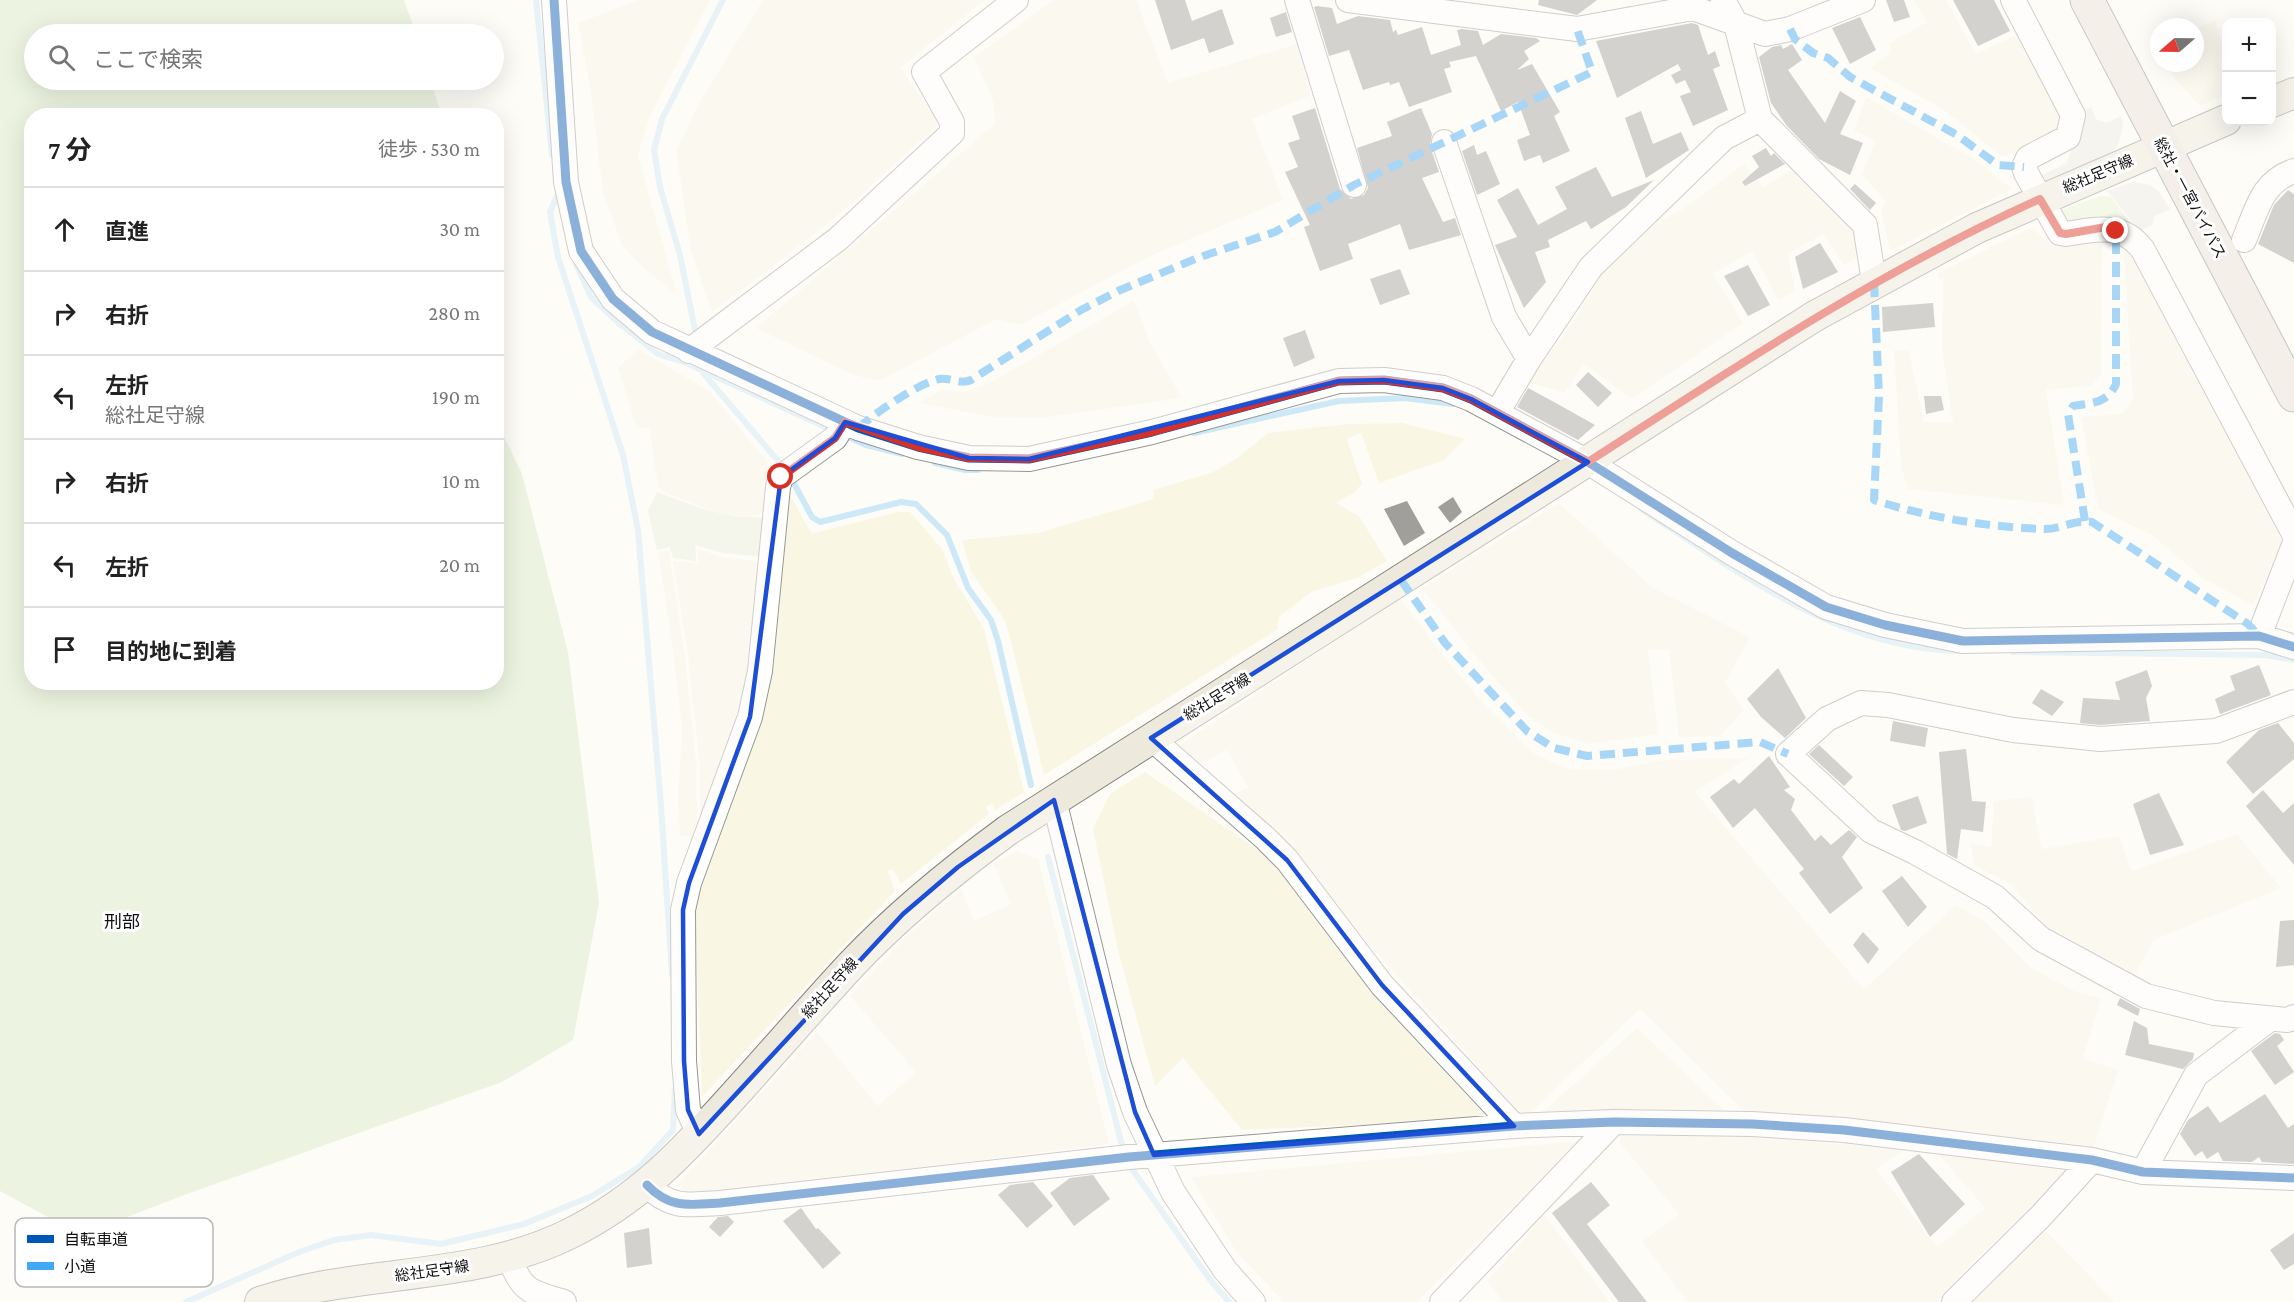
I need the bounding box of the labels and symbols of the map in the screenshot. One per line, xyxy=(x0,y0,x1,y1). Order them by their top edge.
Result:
north arrow xyxy=(2150,18,2204,72)
street label: 総社・一宮バイパス xyxy=(2151,135,2229,261)
street label: 総社足守線 xyxy=(2060,152,2136,196)
route end xyxy=(2102,217,2128,243)
route start xyxy=(767,463,793,489)
street label: 総社足守線 xyxy=(1181,670,1253,724)
district label: 刑部 xyxy=(104,912,140,932)
street label: 総社足守線 xyxy=(799,955,861,1021)
legend xyxy=(15,1218,213,1287)
text: 自転車道 xyxy=(64,1231,128,1248)
text: 小道 xyxy=(64,1258,96,1275)
street label: 総社足守線 xyxy=(394,1258,470,1284)

